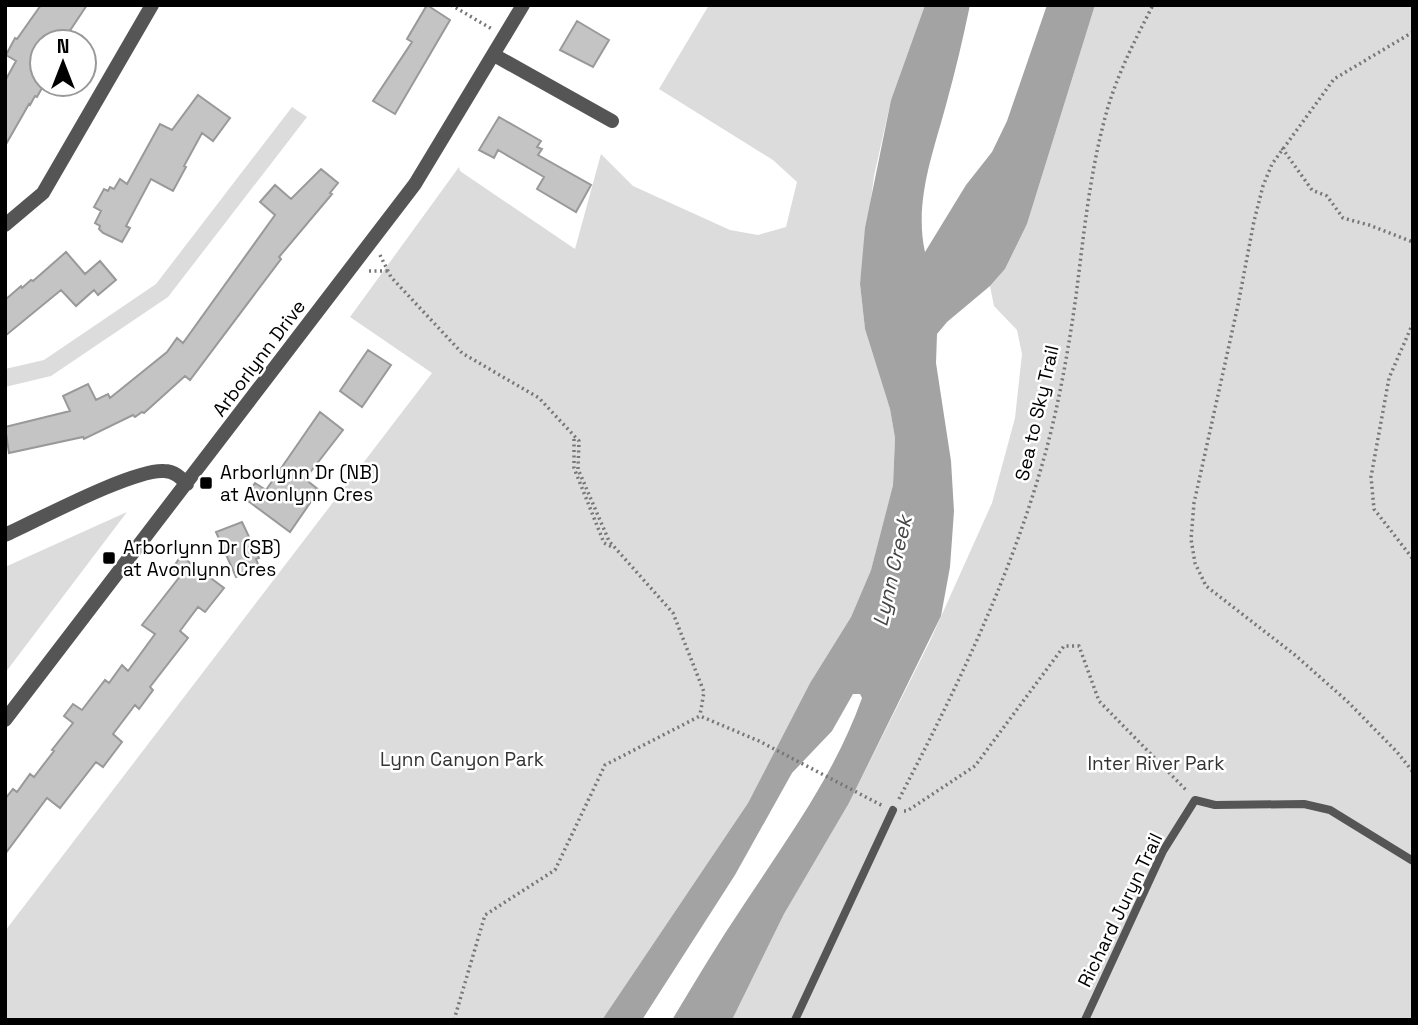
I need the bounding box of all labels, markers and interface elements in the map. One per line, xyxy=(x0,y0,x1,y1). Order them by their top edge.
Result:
north arrow xyxy=(28,28,98,98)
text: N xyxy=(57,34,69,59)
street label: Arborlynn Drive xyxy=(207,294,311,422)
street label: Sea to Sky Trail xyxy=(1009,343,1065,483)
place label: Arborlynn Dr (NB) at Avonlynn Cres xyxy=(220,460,379,507)
marker: Arborlynn Dr (NB) at Avonlynn Cres xyxy=(198,475,214,491)
water label: Lynn Creek xyxy=(866,510,918,629)
place label: Arborlynn Dr (SB) at Avonlynn Cres xyxy=(123,535,281,582)
marker: Arborlynn Dr (SB) at Avonlynn Cres xyxy=(101,550,117,566)
park label: Lynn Canyon Park xyxy=(380,747,544,772)
park label: Inter River Park xyxy=(1087,751,1225,776)
street label: Richard Juryn Trail xyxy=(1072,829,1168,991)

